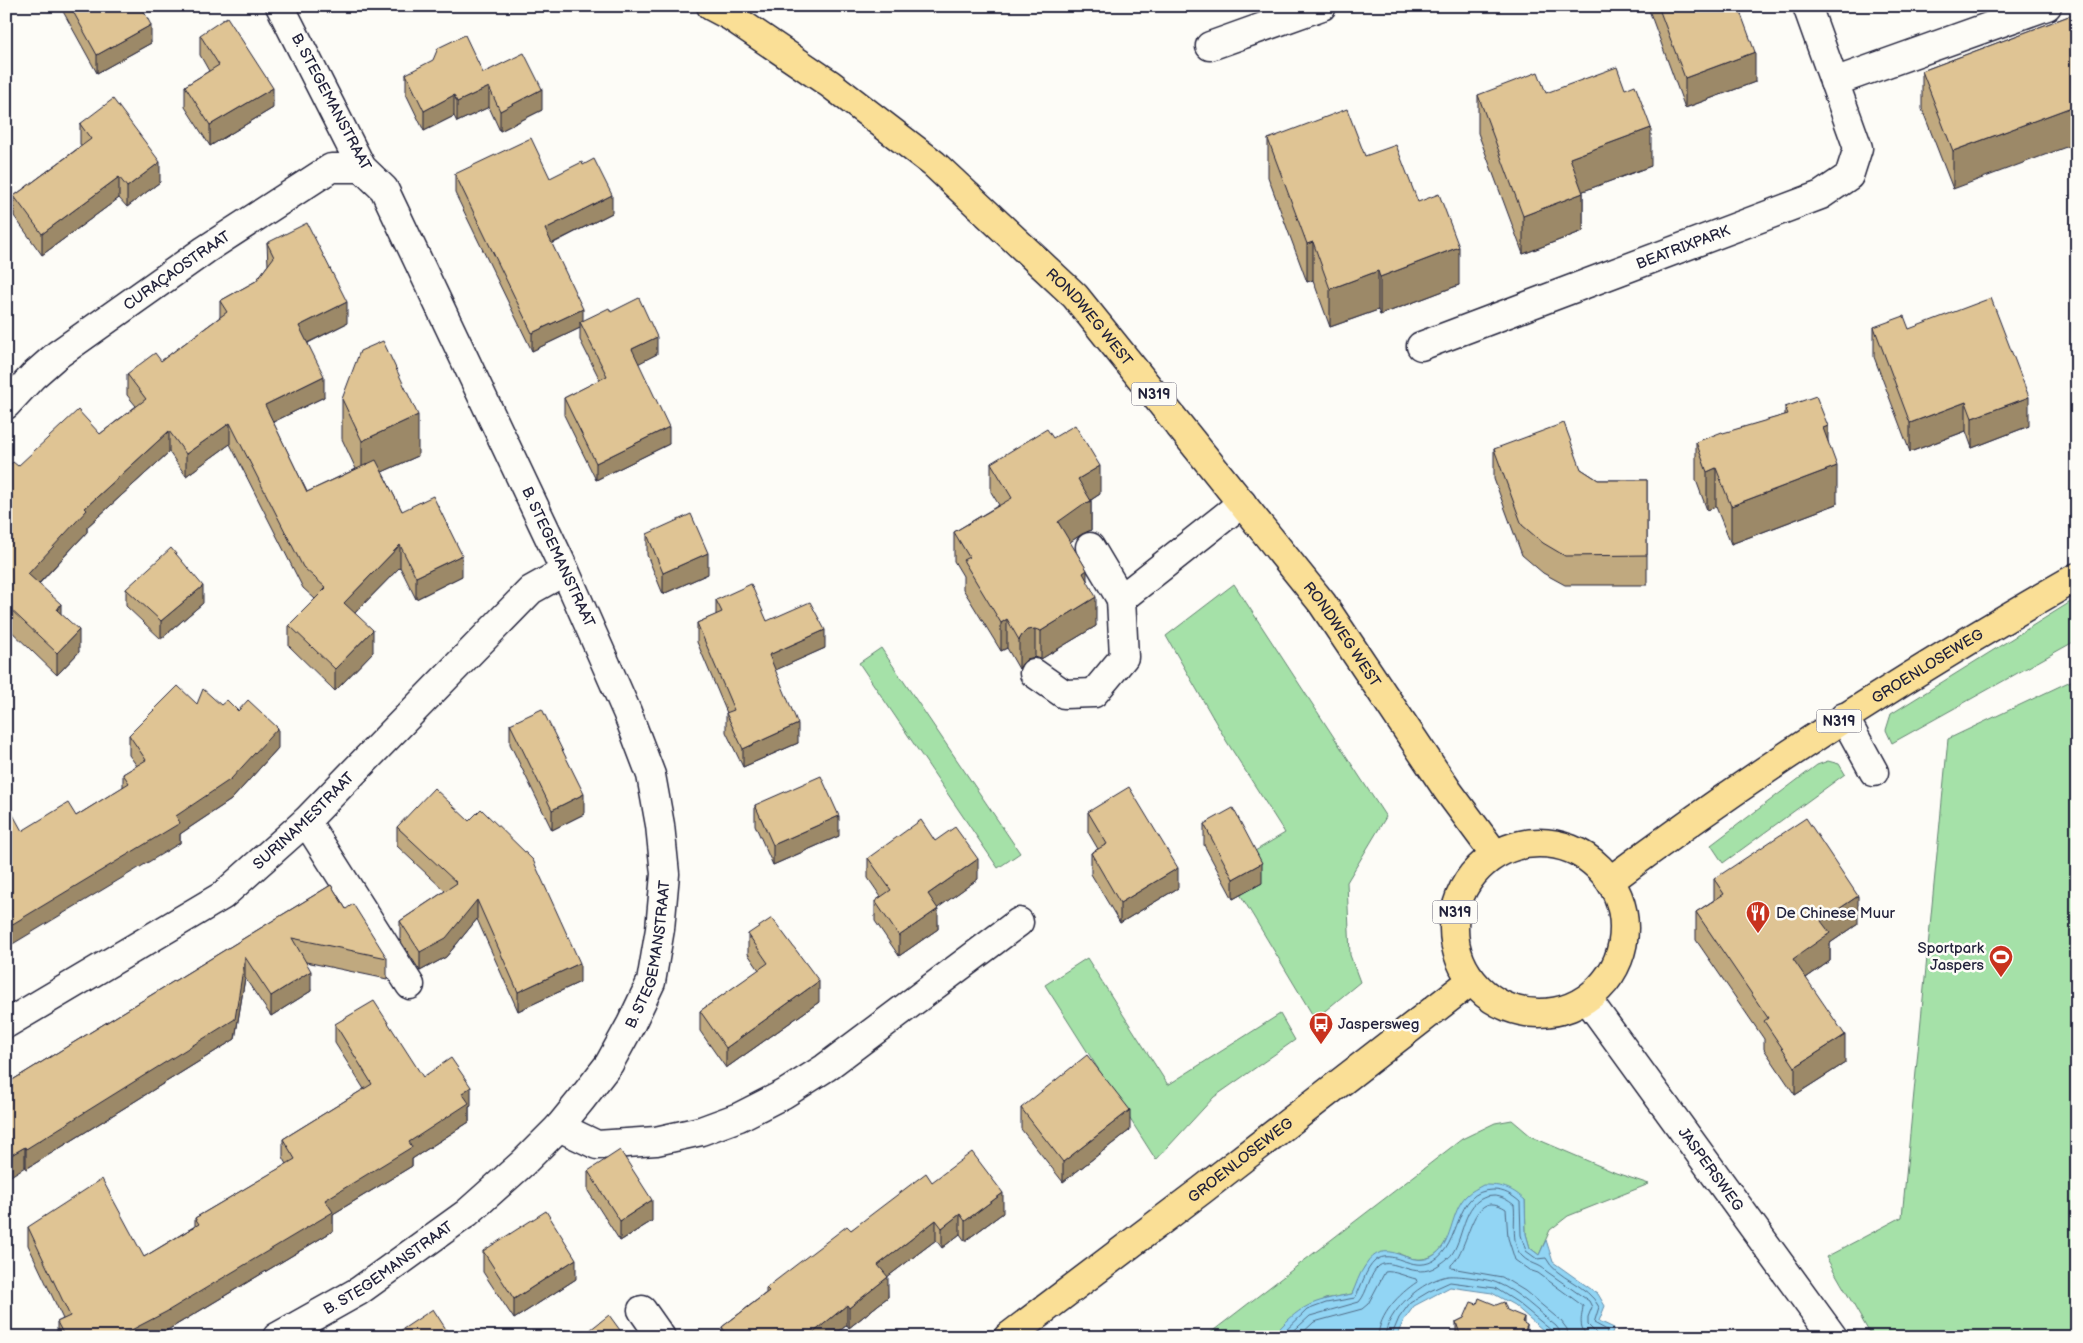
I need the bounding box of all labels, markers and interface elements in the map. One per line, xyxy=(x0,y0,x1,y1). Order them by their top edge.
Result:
street label: B. STEGEMANSTRAAT xyxy=(287,30,375,174)
street label: BEATRIXPARK xyxy=(1633,221,1733,273)
street label: CURAÇAOSTRAAT xyxy=(120,227,234,314)
street label: RONDWEG WEST xyxy=(1042,264,1137,370)
road number: N319 xyxy=(1132,382,1176,406)
street label: B. STEGEMANSTRAAT xyxy=(517,484,599,630)
street label: RONDWEG WEST xyxy=(1299,578,1385,690)
street label: GROENLOSEWEG xyxy=(1868,625,1987,708)
road number: N319 xyxy=(1816,709,1862,732)
street label: SURINAMESTRAAT xyxy=(249,768,358,874)
street label: B. STEGEMANSTRAAT xyxy=(621,879,674,1031)
road number: N319 xyxy=(1432,900,1478,924)
restaurant icon: De Chinese Muur xyxy=(1745,900,1771,934)
place label: De Chinese Muur xyxy=(1776,904,1896,923)
place label: Sportpark Jaspers xyxy=(1918,939,1985,975)
sports icon: Sportpark Jaspers xyxy=(1988,944,2014,978)
bus stop icon: Jaspersweg xyxy=(1308,1011,1334,1045)
place label: Jaspersweg xyxy=(1338,1015,1419,1034)
street label: GROENLOSEWEG xyxy=(1184,1113,1297,1207)
street label: JASPERSWEG xyxy=(1674,1123,1748,1215)
street label: B. STEGEMANSTRAAT xyxy=(320,1217,457,1319)

